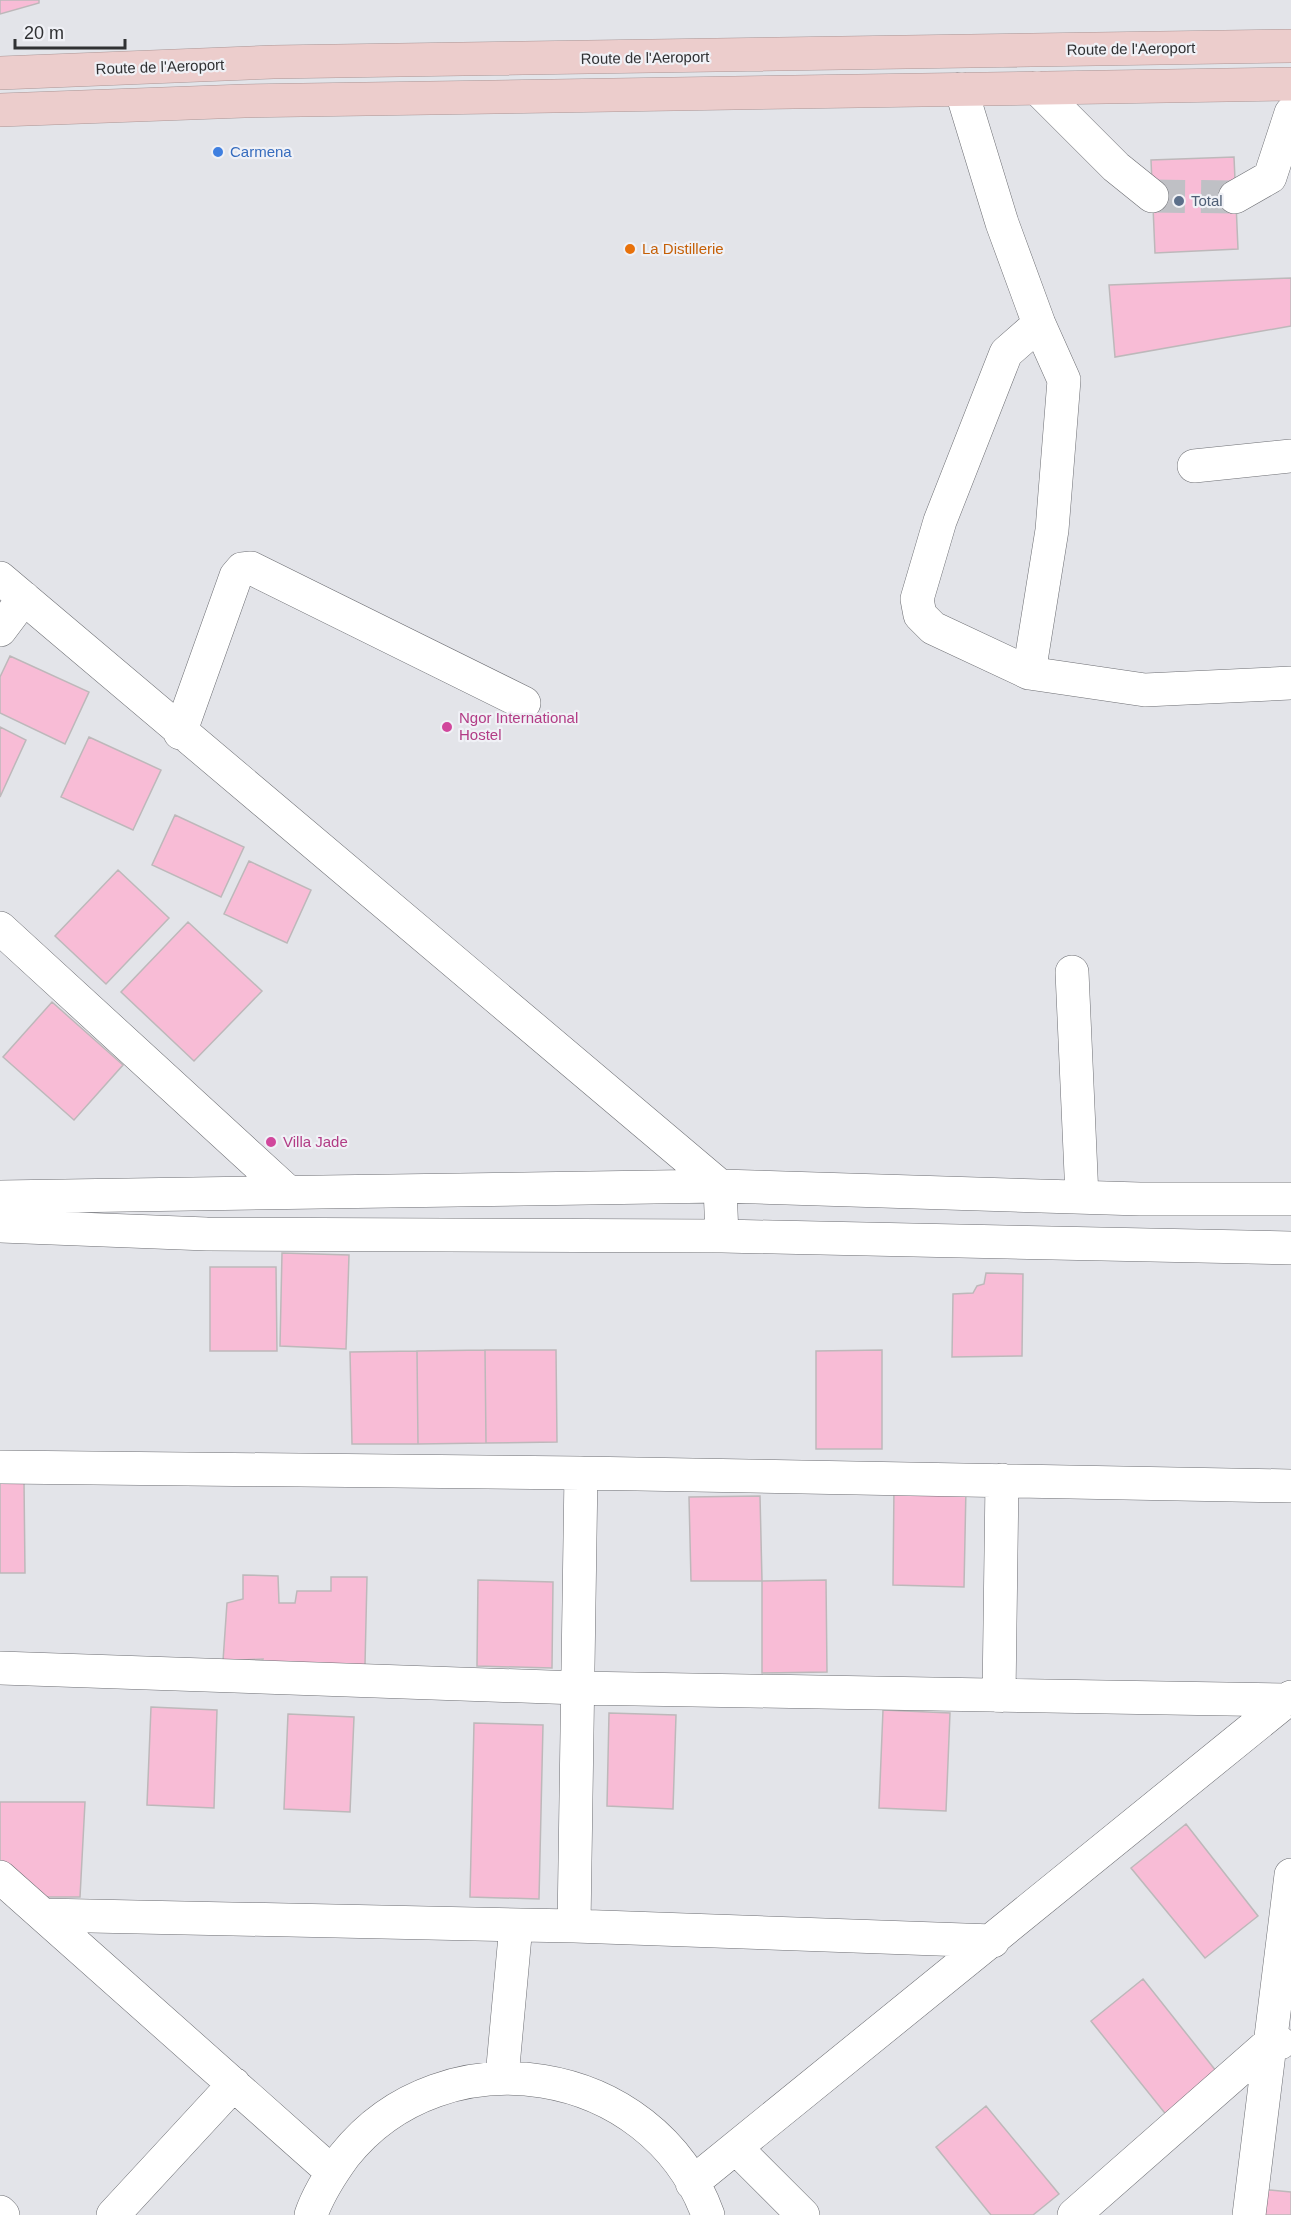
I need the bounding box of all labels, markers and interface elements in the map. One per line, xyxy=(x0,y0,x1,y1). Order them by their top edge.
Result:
scale bar xyxy=(15,12,124,50)
text: 20 m xyxy=(24,23,64,43)
street label: Route de l'Aeroport xyxy=(1066,39,1196,58)
street label: Route de l'Aeroport xyxy=(580,48,710,67)
street label: Route de l'Aeroport xyxy=(95,56,225,77)
place label: Carmena xyxy=(230,143,292,160)
marker: Carmena xyxy=(211,145,225,159)
place label: Total xyxy=(1191,192,1223,209)
marker: Total xyxy=(1172,194,1186,208)
place label: La Distillerie xyxy=(642,240,724,257)
marker: La Distillerie xyxy=(623,242,637,256)
place label: Ngor International Hostel xyxy=(459,709,578,743)
marker: Ngor International Hostel xyxy=(440,720,454,734)
place label: Villa Jade xyxy=(283,1133,348,1150)
marker: Villa Jade xyxy=(264,1135,278,1149)

